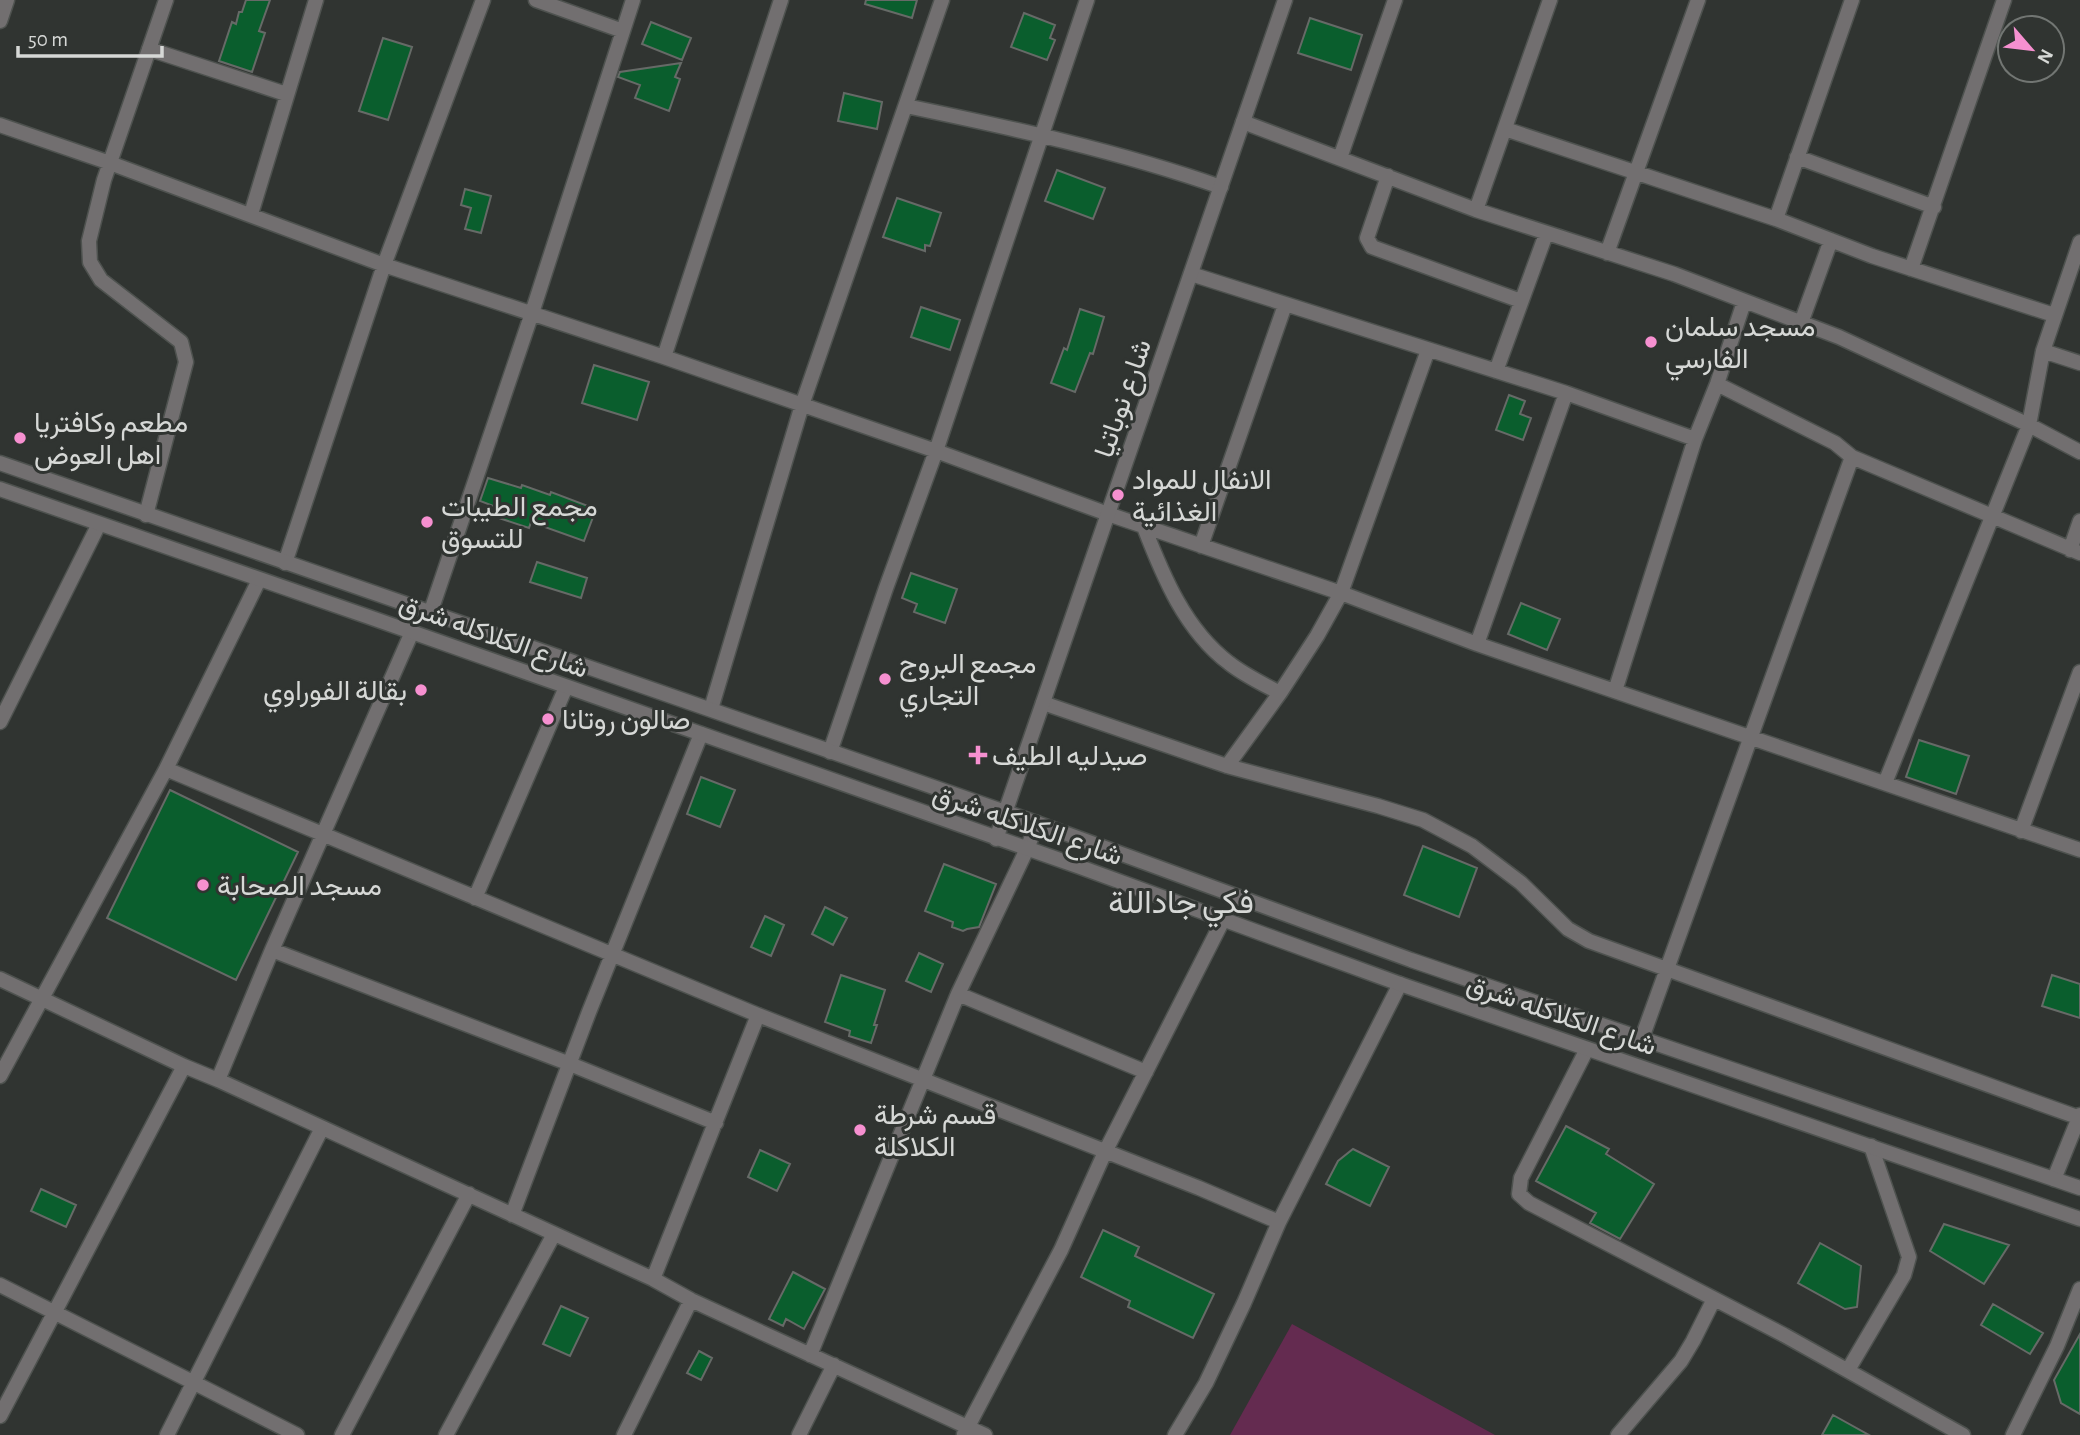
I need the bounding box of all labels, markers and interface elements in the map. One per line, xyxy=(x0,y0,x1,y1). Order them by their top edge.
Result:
scale bar xyxy=(18,14,161,58)
north arrow xyxy=(1996,14,2066,84)
text: 50 m xyxy=(28,29,68,50)
text: N xyxy=(2033,46,2056,67)
place label: مسجد سلمان الفارسي xyxy=(1665,314,1815,381)
marker: مسجد سلمان الفارسي xyxy=(1643,334,1659,350)
street label: شارع نوباتيا xyxy=(1091,336,1160,462)
place label: مطعم وكافتريا اهل العوض xyxy=(34,410,188,472)
marker: مطعم وكافتريا اهل العوض xyxy=(12,430,28,446)
place label: الانفال للمواد الغذائية xyxy=(1132,467,1272,527)
marker: الانفال للمواد الغذائية xyxy=(1110,487,1126,503)
place label: مجمع الطيبات للتسوق xyxy=(441,494,598,556)
marker: مجمع الطيبات للتسوق xyxy=(419,514,435,530)
street label: شارع الكلاكله شرق xyxy=(394,590,591,687)
place label: مجمع البروج التجاري xyxy=(899,651,1036,718)
marker: مجمع البروج التجاري xyxy=(877,671,893,687)
place label: بقالة الفوراوي xyxy=(263,678,407,713)
marker: بقالة الفوراوي xyxy=(413,682,429,698)
place label: صالون روتانا xyxy=(562,707,690,737)
marker: صالون روتانا xyxy=(540,711,556,727)
place label: صيدليه الطيف xyxy=(992,743,1147,771)
marker: صيدليه الطيف xyxy=(970,747,986,763)
street label: شارع الكلاكله شرق xyxy=(928,780,1126,874)
place label: مسجد الصحابة xyxy=(217,873,382,902)
marker: مسجد الصحابة xyxy=(195,877,211,893)
district label: فكي جاداللة xyxy=(1108,887,1254,928)
street label: شارع الكلاكله شرق xyxy=(1462,970,1660,1064)
place label: قسم شرطة الكلاكلة xyxy=(874,1102,996,1162)
marker: قسم شرطة الكلاكلة xyxy=(852,1122,868,1138)

